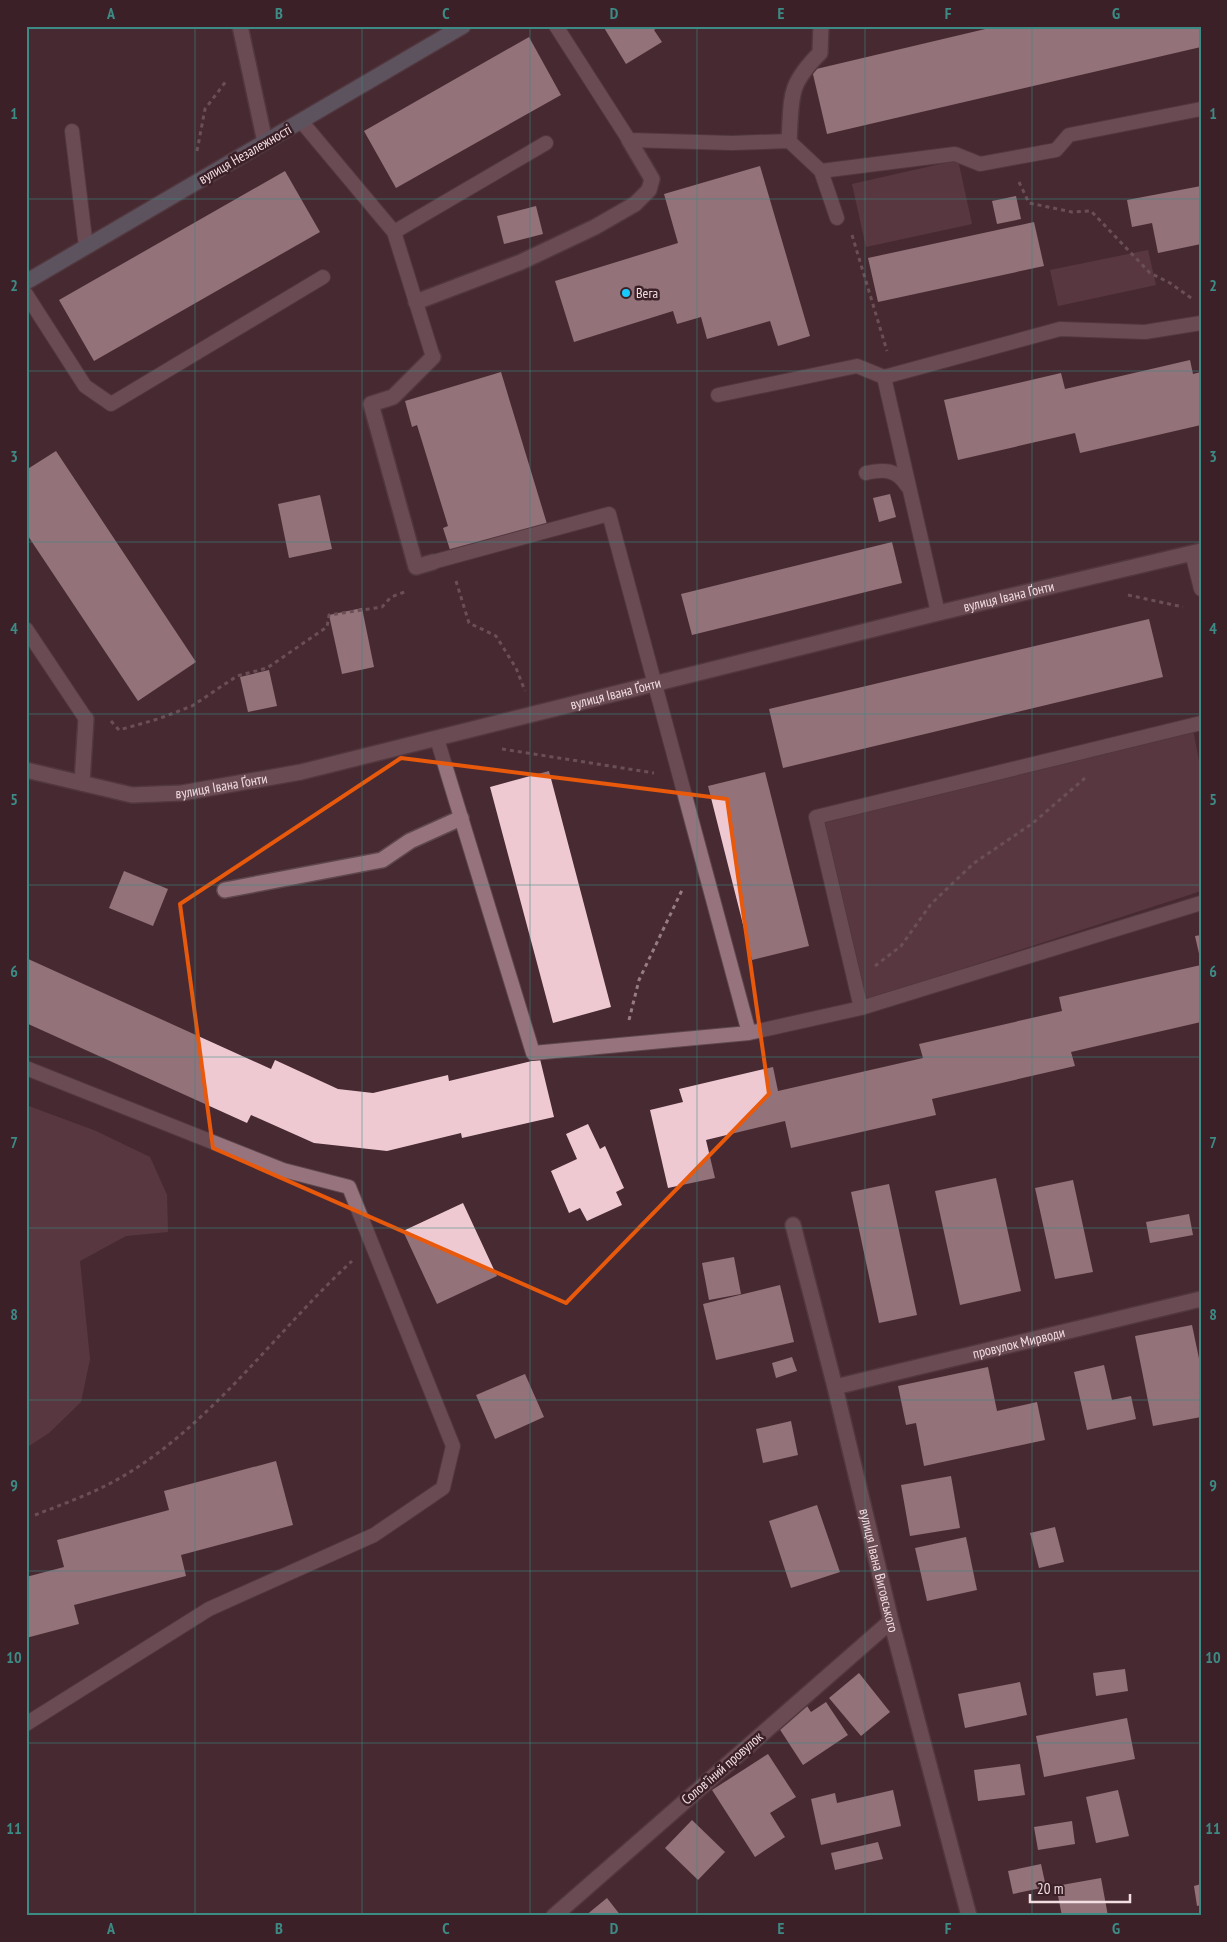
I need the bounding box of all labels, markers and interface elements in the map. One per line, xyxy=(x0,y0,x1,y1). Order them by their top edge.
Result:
text: A xyxy=(106,3,116,23)
text: B xyxy=(275,3,283,23)
text: C xyxy=(442,3,450,23)
text: D xyxy=(610,3,619,23)
text: E xyxy=(778,3,785,23)
text: F xyxy=(945,3,952,23)
text: G xyxy=(1112,3,1120,23)
text: 1 xyxy=(10,103,18,123)
text: 1 xyxy=(1209,103,1217,123)
street label: вулиця Незалежності xyxy=(195,120,295,188)
text: 2 xyxy=(10,275,18,295)
text: 2 xyxy=(1209,275,1217,295)
place label: Вега xyxy=(636,284,658,302)
marker: Вега xyxy=(620,287,632,299)
text: 3 xyxy=(10,446,18,466)
text: 3 xyxy=(1209,446,1217,466)
street label: вулиця Івана Ґонти xyxy=(961,577,1056,616)
text: 4 xyxy=(10,618,18,638)
text: 4 xyxy=(1209,618,1217,638)
street label: вулиця Івана Ґонти xyxy=(568,673,663,713)
street label: вулиця Івана Ґонти xyxy=(175,769,269,802)
text: 5 xyxy=(10,789,18,809)
text: 5 xyxy=(1209,789,1217,809)
text: 6 xyxy=(10,961,18,981)
text: 6 xyxy=(1209,961,1217,981)
text: 7 xyxy=(10,1132,18,1152)
text: 7 xyxy=(1209,1132,1217,1152)
text: 8 xyxy=(10,1304,18,1324)
text: 8 xyxy=(1209,1304,1217,1324)
street label: провулок Мирводи xyxy=(971,1323,1067,1363)
text: 9 xyxy=(10,1475,18,1495)
text: 9 xyxy=(1209,1475,1217,1495)
street label: вулиця Івана Виговського xyxy=(855,1507,903,1634)
text: 10 xyxy=(6,1647,22,1667)
text: 10 xyxy=(1205,1647,1221,1667)
street label: Соловʼїний провулок xyxy=(677,1727,767,1808)
text: 11 xyxy=(6,1818,22,1838)
text: 11 xyxy=(1205,1818,1221,1838)
scale bar xyxy=(1030,1872,1130,1904)
text: 20 m xyxy=(1037,1879,1063,1898)
text: A xyxy=(106,1918,116,1938)
text: B xyxy=(275,1918,283,1938)
text: C xyxy=(442,1918,450,1938)
text: D xyxy=(610,1918,619,1938)
text: E xyxy=(778,1918,785,1938)
text: F xyxy=(945,1918,952,1938)
text: G xyxy=(1112,1918,1120,1938)

